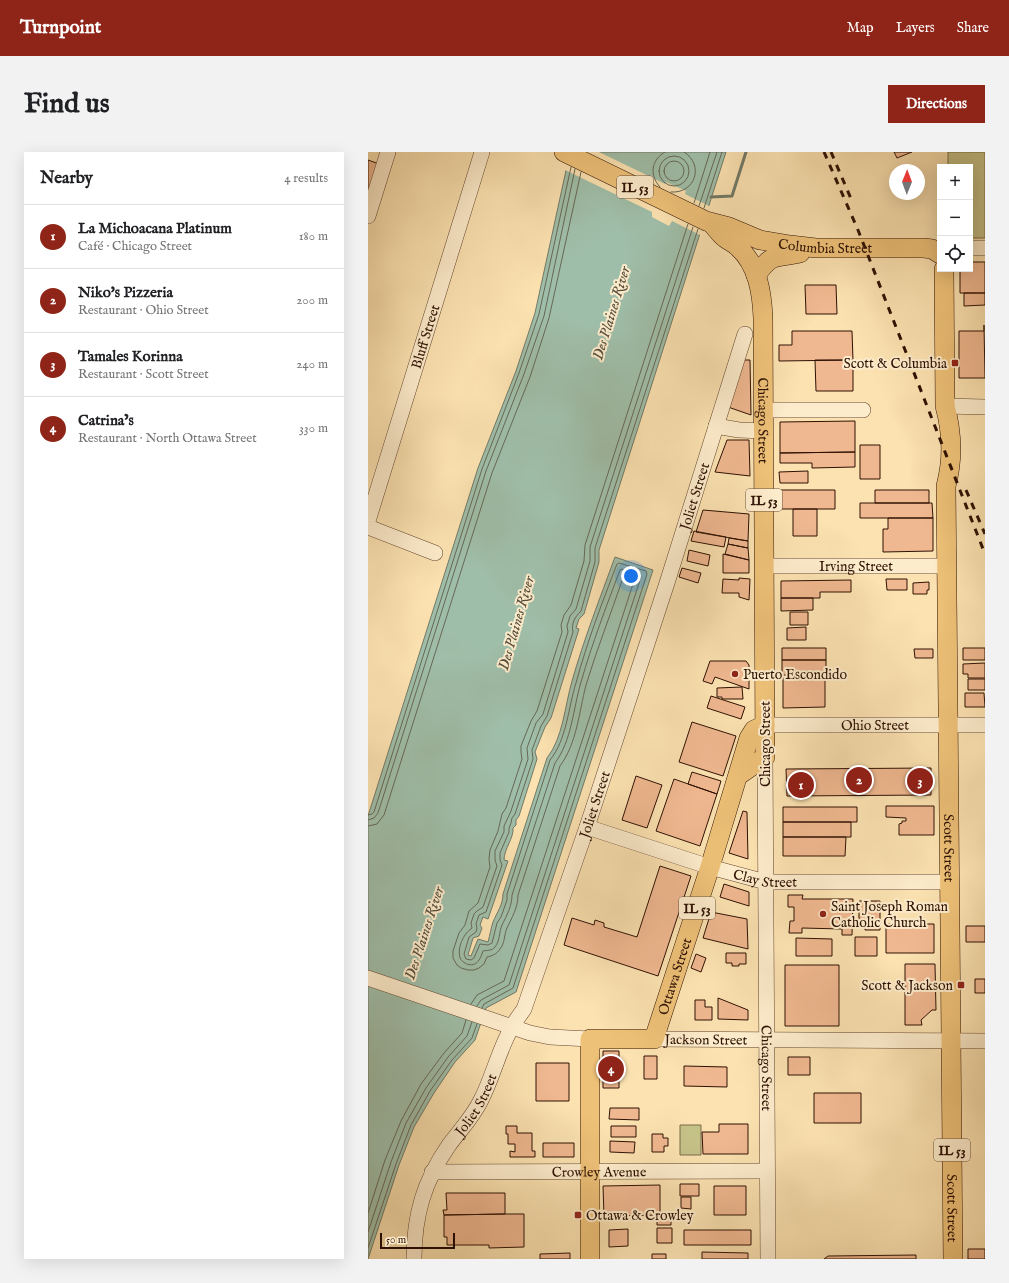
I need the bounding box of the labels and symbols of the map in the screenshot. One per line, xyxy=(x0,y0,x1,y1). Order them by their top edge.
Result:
north arrow xyxy=(889,164,925,200)
road number: IL 53 xyxy=(617,176,653,198)
street label: Columbia Street xyxy=(777,235,873,258)
water label: Des Plaines River xyxy=(588,263,635,362)
street label: Bluff Street xyxy=(408,302,444,371)
place label: Scott & Columbia xyxy=(844,355,948,373)
marker: Scott & Columbia xyxy=(950,358,960,368)
street label: Chicago Street xyxy=(753,378,772,464)
street label: Joliet Street xyxy=(676,460,714,534)
road number: IL 53 xyxy=(746,489,782,511)
street label: Irving Street xyxy=(819,558,893,576)
your location xyxy=(621,566,641,586)
water label: Des Plaines River xyxy=(494,573,539,672)
place label: Puerto Escondido xyxy=(743,666,847,684)
marker: Puerto Escondido xyxy=(730,669,740,679)
street label: Chicago Street xyxy=(757,701,775,787)
street label: Ohio Street xyxy=(841,717,909,735)
pin: 2 xyxy=(846,765,872,795)
pin: 3 xyxy=(907,766,933,796)
street label: Joliet Street xyxy=(575,769,615,843)
pin: 1 xyxy=(788,770,814,800)
street label: Scott Street xyxy=(939,814,958,883)
street label: Clay Street xyxy=(731,866,797,893)
water label: Des Plaines River xyxy=(400,883,449,982)
road number: IL 53 xyxy=(679,897,715,919)
place label: Saint Joseph Roman Catholic Church xyxy=(831,898,949,932)
marker: Saint Joseph Roman Catholic Church xyxy=(818,909,828,919)
street label: Ottawa Street xyxy=(654,935,696,1017)
place label: Scott & Jackson xyxy=(861,977,954,995)
marker: Scott & Jackson xyxy=(956,980,966,990)
street label: Chicago Street xyxy=(757,1025,775,1111)
street label: Jackson Street xyxy=(663,1031,748,1050)
pin: 4 xyxy=(598,1054,624,1084)
street label: Joliet Street xyxy=(450,1071,501,1142)
road number: IL 53 xyxy=(934,1139,970,1161)
street label: Crowley Avenue xyxy=(552,1163,647,1182)
street label: Scott Street xyxy=(942,1174,961,1243)
place label: Ottawa & Crowley xyxy=(586,1207,694,1225)
marker: Ottawa & Crowley xyxy=(573,1210,583,1220)
scale bar xyxy=(380,1231,455,1250)

